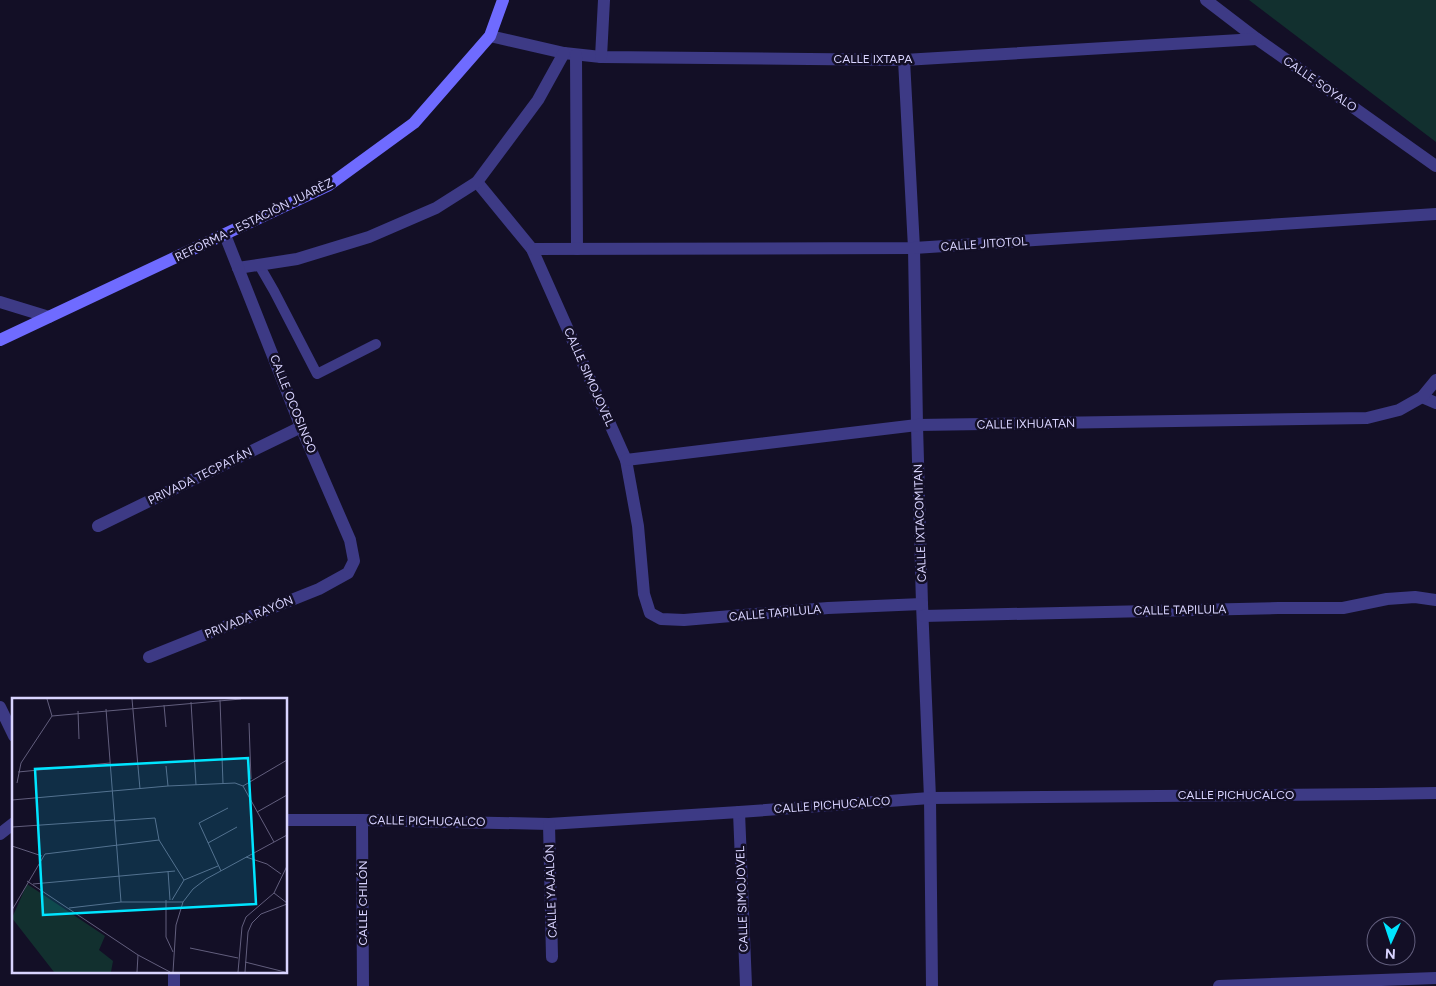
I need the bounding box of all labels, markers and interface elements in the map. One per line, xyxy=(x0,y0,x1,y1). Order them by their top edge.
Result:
street label: CALLE IXTAPA xyxy=(834,52,912,66)
street label: CALLE SOYALO xyxy=(1281,53,1359,115)
street label: REFORMA - ESTACIÒN JUARÈZ xyxy=(173,175,335,264)
street label: CALLE JITOTOL xyxy=(940,234,1029,254)
street label: CALLE SIMOJOVEL xyxy=(561,326,617,429)
street label: CALLE OCOSINGO xyxy=(267,353,319,455)
street label: CALLE IXHUATAN xyxy=(977,416,1075,432)
street label: PRIVADA TECPATÁN xyxy=(146,445,254,507)
street label: CALLE IXTACOMITAN xyxy=(911,464,929,582)
street label: PRIVADA RAYÓN xyxy=(203,593,295,641)
street label: CALLE TAPILULA xyxy=(728,602,822,624)
street label: CALLE TAPILULA xyxy=(1134,602,1226,618)
inset map xyxy=(12,698,288,974)
street label: CALLE PICHUCALCO xyxy=(1178,788,1294,802)
street label: CALLE PICHUCALCO xyxy=(773,794,891,816)
street label: CALLE PICHUCALCO xyxy=(369,813,485,829)
street label: CALLE YAJALÓN xyxy=(542,844,560,938)
street label: CALLE SIMOJOVEL xyxy=(733,845,751,952)
street label: CALLE CHILÓN xyxy=(356,860,370,946)
north arrow xyxy=(1366,916,1416,966)
text: N xyxy=(1384,945,1396,962)

